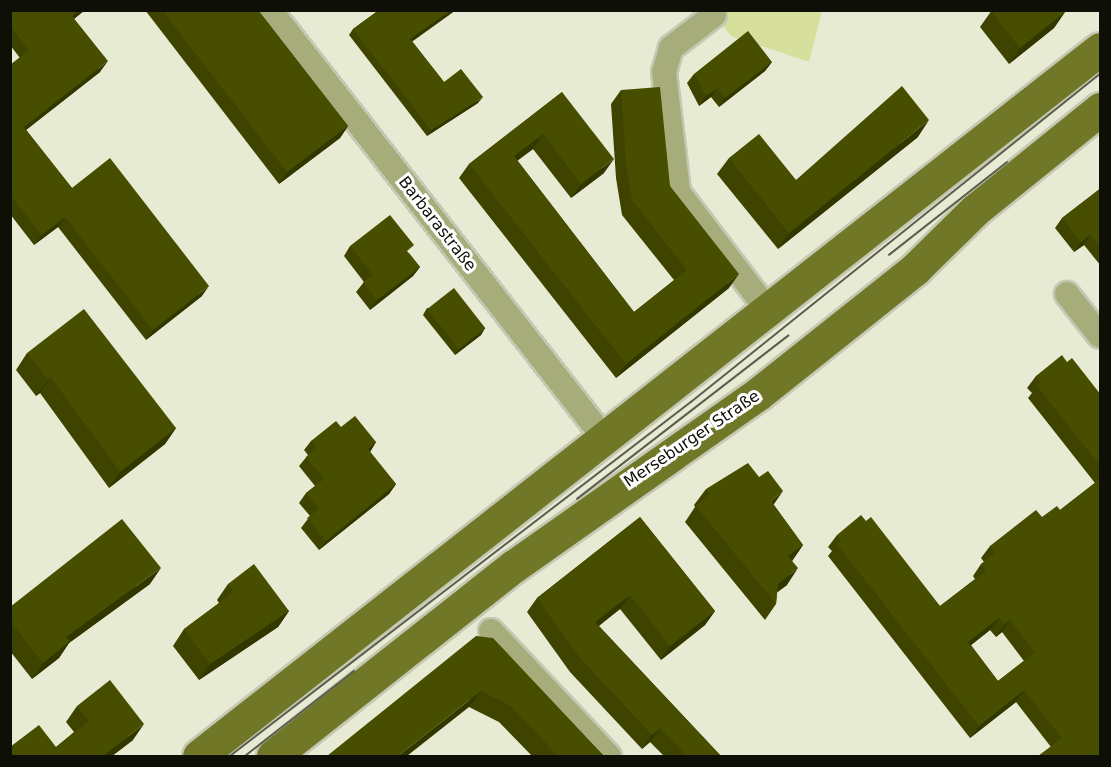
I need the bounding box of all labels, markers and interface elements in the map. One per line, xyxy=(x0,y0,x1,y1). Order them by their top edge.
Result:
street label: Barbarastraße xyxy=(394,173,480,275)
street label: Merseburger Straße xyxy=(621,386,763,492)

